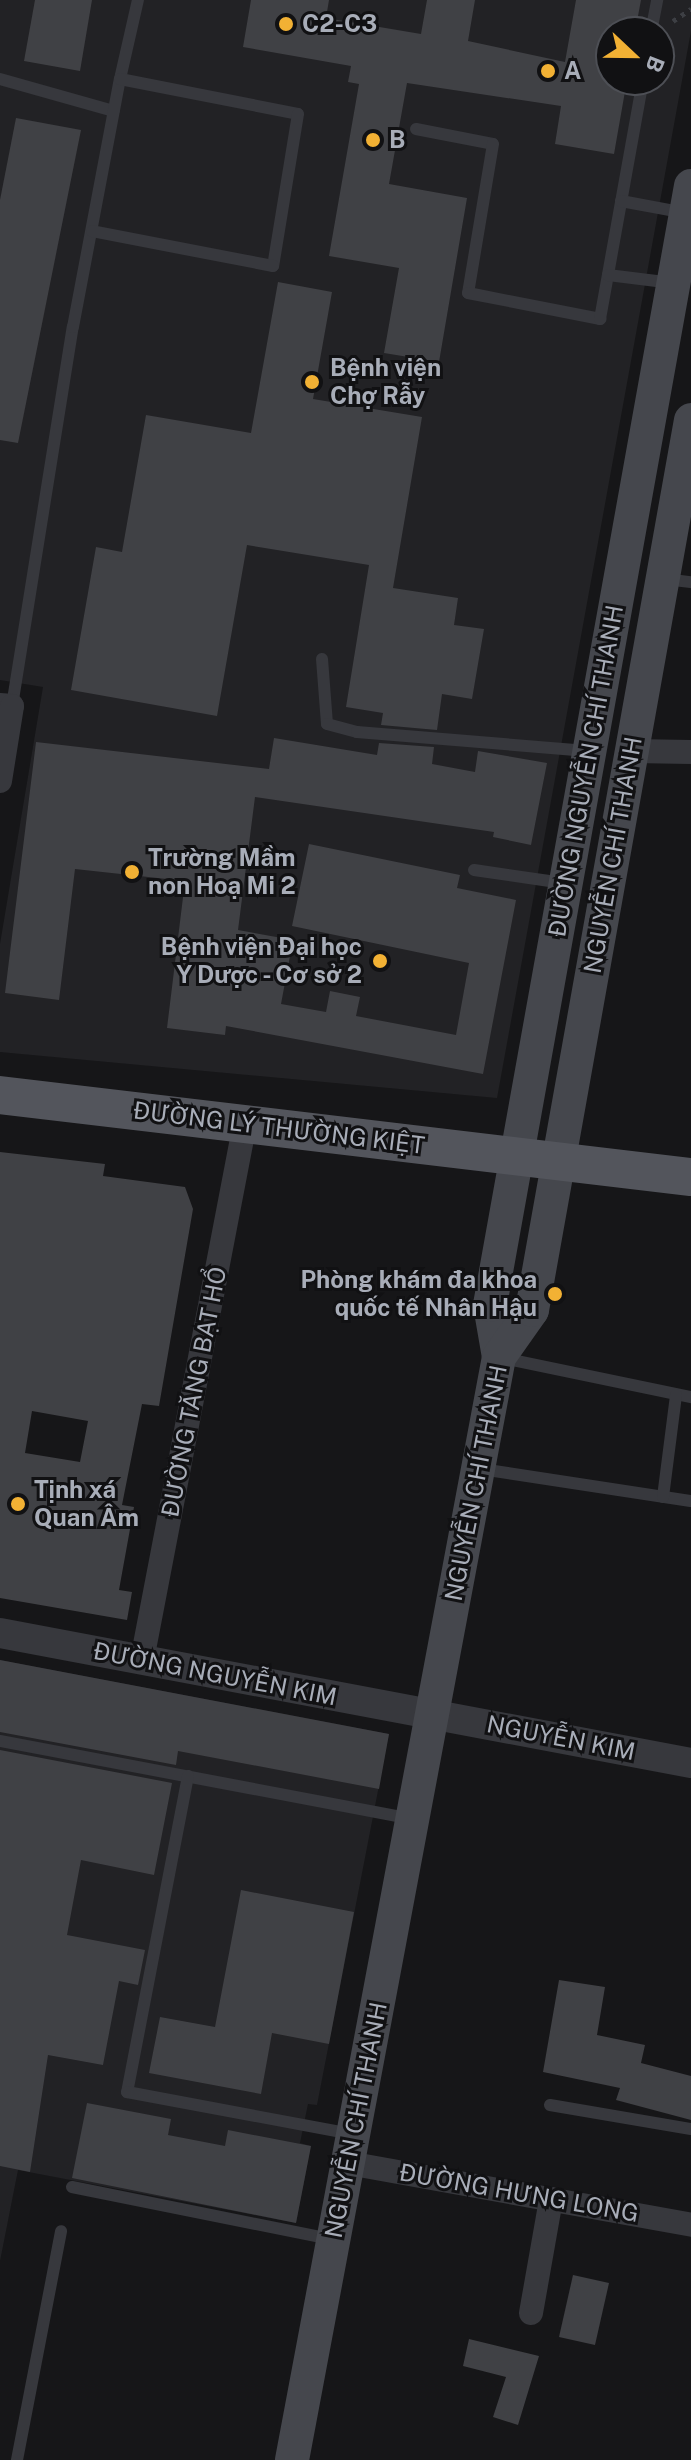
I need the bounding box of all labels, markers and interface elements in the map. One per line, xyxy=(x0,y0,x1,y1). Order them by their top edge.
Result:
place label: C2-C3 xyxy=(302,10,377,38)
marker: C2-C3 xyxy=(277,15,295,33)
north arrow xyxy=(595,16,675,96)
text: B xyxy=(641,52,670,76)
place label: A xyxy=(564,57,581,85)
marker: A xyxy=(539,62,557,80)
place label: B xyxy=(389,126,405,154)
marker: B xyxy=(364,131,382,149)
place label: Bệnh viện Chợ Rẫy xyxy=(330,354,441,410)
marker: Bệnh viện Chợ Rẫy xyxy=(301,371,323,393)
street label: ĐƯỜNG NGUYỄN CHÍ THANH xyxy=(543,603,629,939)
street label: NGUYỄN CHÍ THANH xyxy=(578,734,648,976)
place label: Trường Mầm non Hoạ Mi 2 xyxy=(148,844,296,900)
marker: Trường Mầm non Hoạ Mi 2 xyxy=(123,863,141,881)
place label: Bệnh viện Đại học Y Dược - Cơ sở 2 xyxy=(161,933,362,989)
marker: Bệnh viện Đại học Y Dược - Cơ sở 2 xyxy=(369,950,391,972)
street label: ĐƯỜNG LÝ THƯỜNG KIỆT xyxy=(131,1096,427,1160)
street label: ĐƯỜNG TĂNG BẠT HỔ xyxy=(156,1264,232,1520)
place label: Phòng khám đa khoa quốc tế Nhân Hậu xyxy=(300,1266,537,1322)
marker: Phòng khám đa khoa quốc tế Nhân Hậu xyxy=(544,1283,566,1305)
street label: NGUYỄN CHÍ THANH xyxy=(439,1363,513,1603)
place label: Tịnh xá Quan Âm xyxy=(34,1476,139,1532)
marker: Tịnh xá Quan Âm xyxy=(9,1495,27,1513)
street label: ĐƯỜNG NGUYỄN KIM xyxy=(91,1636,339,1712)
street label: NGUYỄN KIM xyxy=(484,1710,638,1766)
street label: NGUYỄN CHÍ THANH xyxy=(319,2000,393,2240)
street label: ĐƯỜNG HƯNG LONG xyxy=(397,2158,641,2228)

